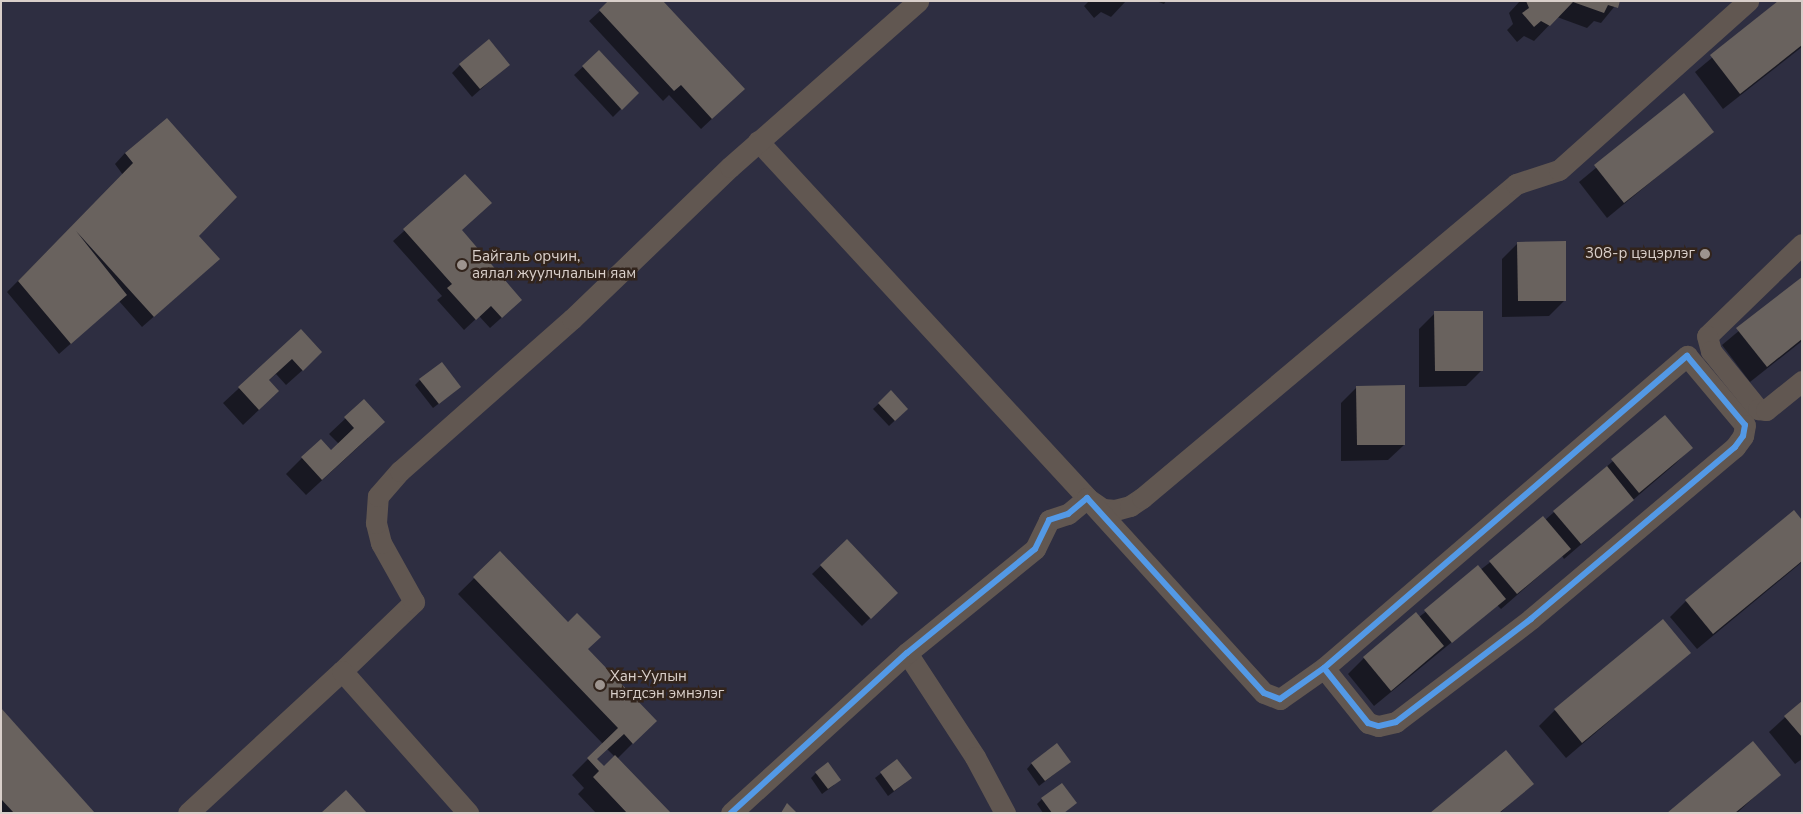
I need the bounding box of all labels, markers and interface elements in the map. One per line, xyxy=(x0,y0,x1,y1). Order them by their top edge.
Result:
place label: 308-р цэцэрлэг xyxy=(1585,245,1695,263)
place label: Байгаль орчин, аялал жуулчлалын яам xyxy=(472,247,636,282)
marker: 308-р цэцэрлэг xyxy=(1699,248,1711,260)
marker: Байгаль орчин, аялал жуулчлалын яам xyxy=(456,259,468,271)
place label: Хан-Уулын нэгдсэн эмнэлэг xyxy=(610,667,724,702)
marker: Хан-Уулын нэгдсэн эмнэлэг xyxy=(594,679,606,691)

